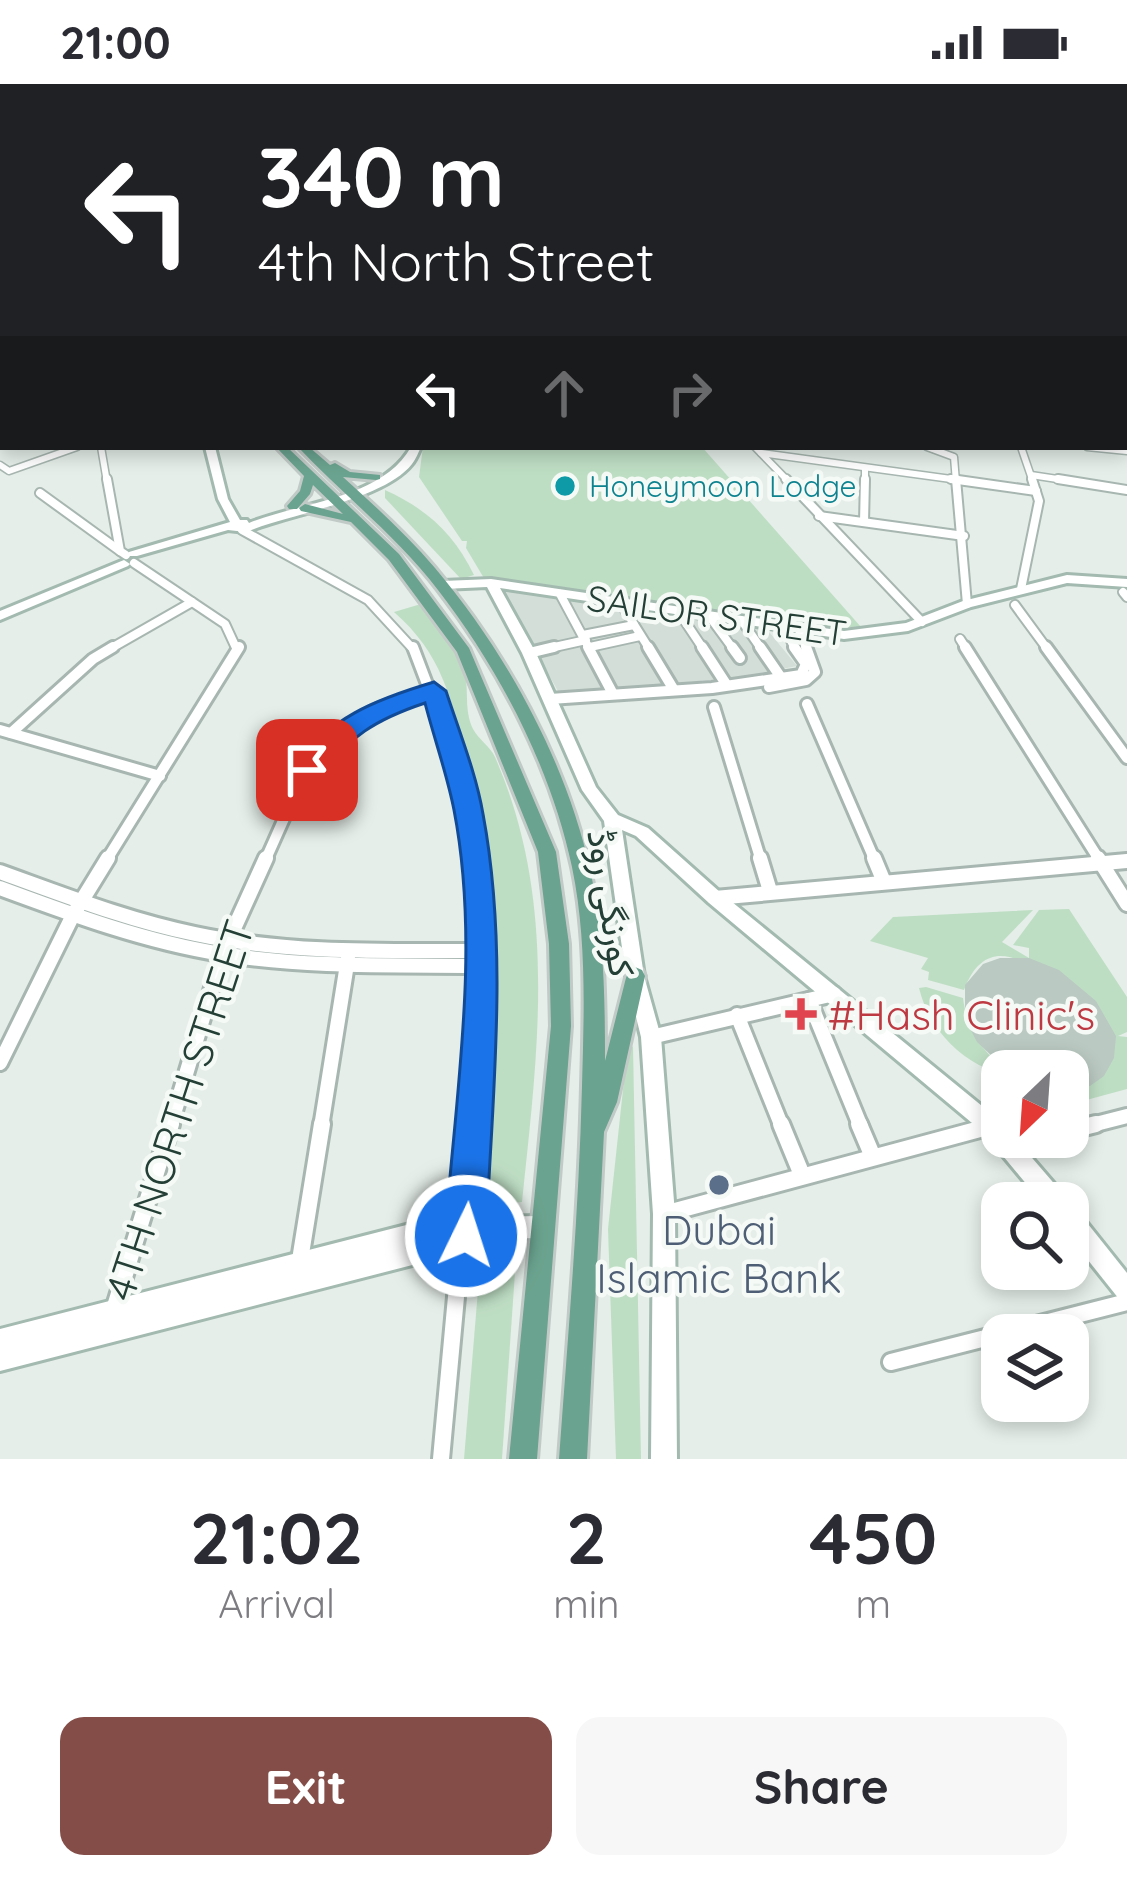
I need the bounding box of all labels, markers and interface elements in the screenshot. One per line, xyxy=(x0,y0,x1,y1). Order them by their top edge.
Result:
text: 21:00 xyxy=(60,14,171,70)
text: 340 m xyxy=(258,123,505,228)
icon: left xyxy=(60,132,216,288)
text: 4th North Street xyxy=(258,227,654,295)
icon: left xyxy=(405,360,471,426)
icon: ahead xyxy=(531,360,597,426)
icon: right xyxy=(657,360,723,426)
place label: Honeymoon Lodge xyxy=(589,467,856,505)
marker: Honeymoon Lodge xyxy=(552,473,578,499)
street label: SAILOR STREET xyxy=(584,575,850,655)
pin xyxy=(256,719,358,821)
icon: arrive xyxy=(274,737,340,803)
street label: کورنگی روڈ xyxy=(577,826,646,980)
street label: 4TH NORTH STREET xyxy=(92,913,266,1307)
place label: #Hash Clinic's xyxy=(828,988,1095,1041)
marker: #Hash Clinic's xyxy=(785,998,817,1030)
north arrow xyxy=(981,1050,1089,1158)
map controls xyxy=(981,1050,1089,1422)
marker: Dubai Islamic Bank xyxy=(706,1172,732,1198)
position arrow xyxy=(403,1173,529,1299)
button: search xyxy=(981,1182,1089,1290)
place label: Dubai Islamic Bank xyxy=(596,1203,842,1304)
button: layers xyxy=(981,1314,1089,1422)
text: 21:02 xyxy=(190,1492,363,1582)
text: 2 xyxy=(566,1492,607,1582)
text: 450 xyxy=(809,1492,937,1582)
text: Arrival xyxy=(218,1579,335,1628)
text: min xyxy=(553,1579,620,1628)
text: m xyxy=(856,1579,891,1628)
button: Exit xyxy=(60,1717,552,1855)
button: Share xyxy=(576,1717,1067,1855)

